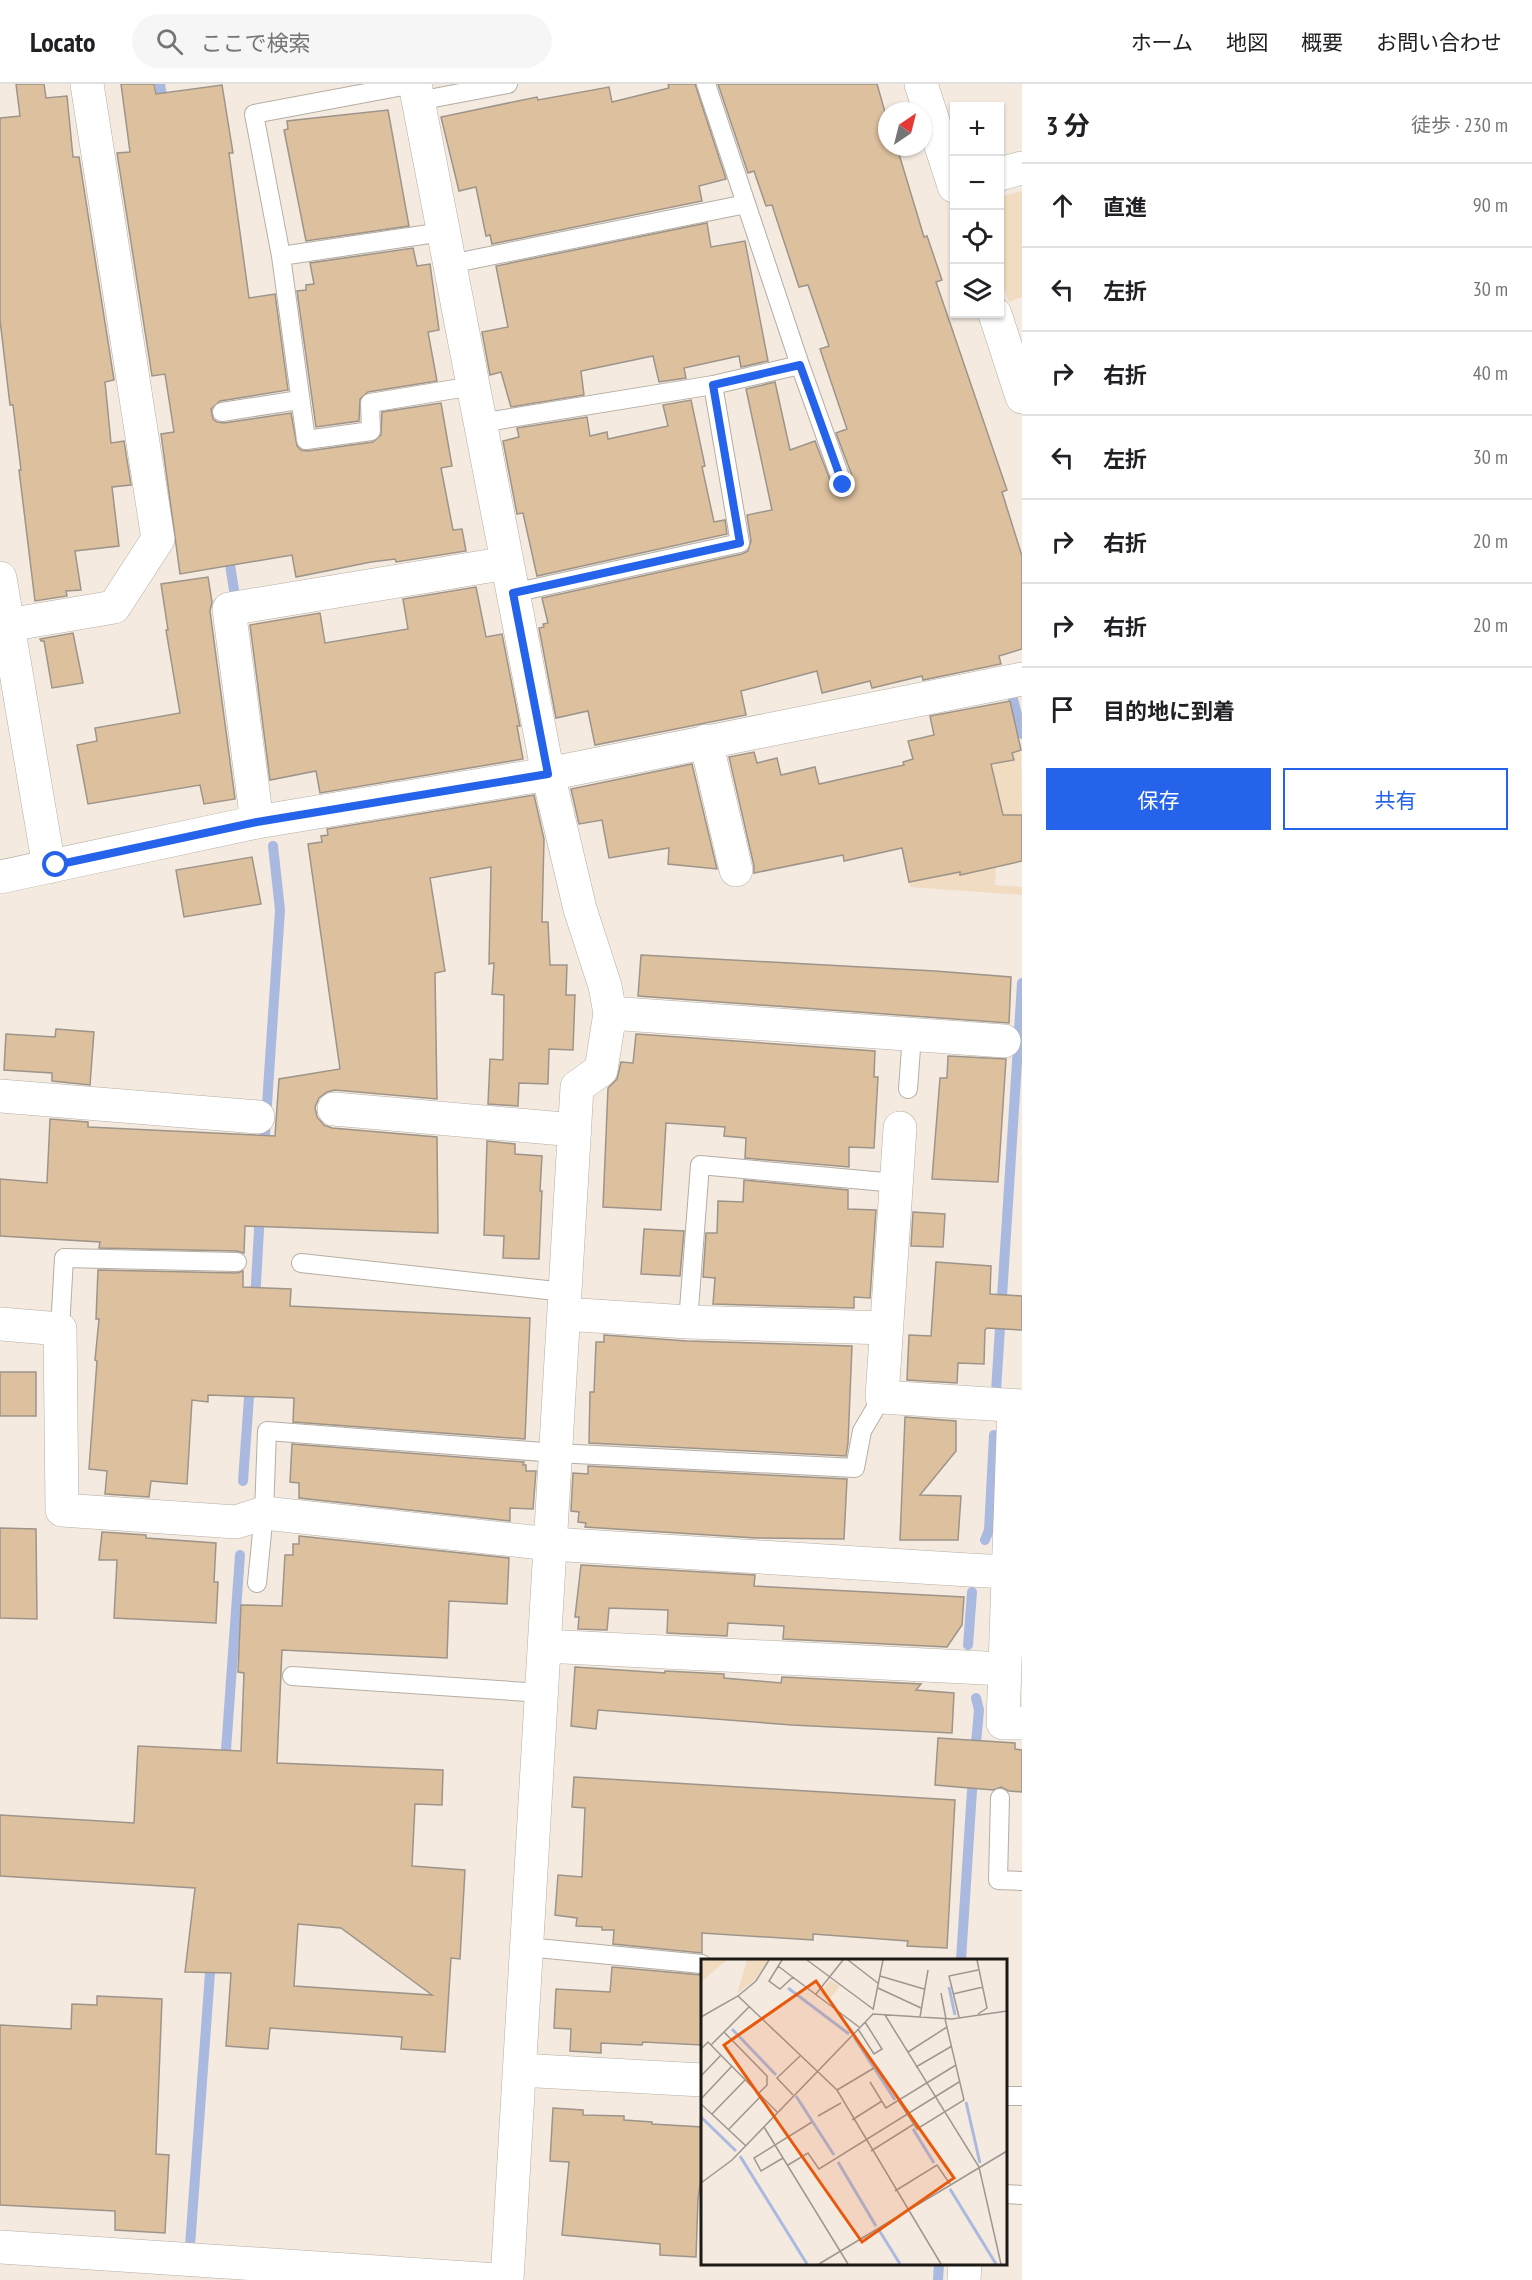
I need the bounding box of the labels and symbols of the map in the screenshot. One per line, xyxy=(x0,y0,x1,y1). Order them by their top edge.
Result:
north arrow xyxy=(878,102,932,156)
route end xyxy=(829,471,855,497)
route start xyxy=(42,851,68,877)
inset map xyxy=(701,1959,1007,2265)

